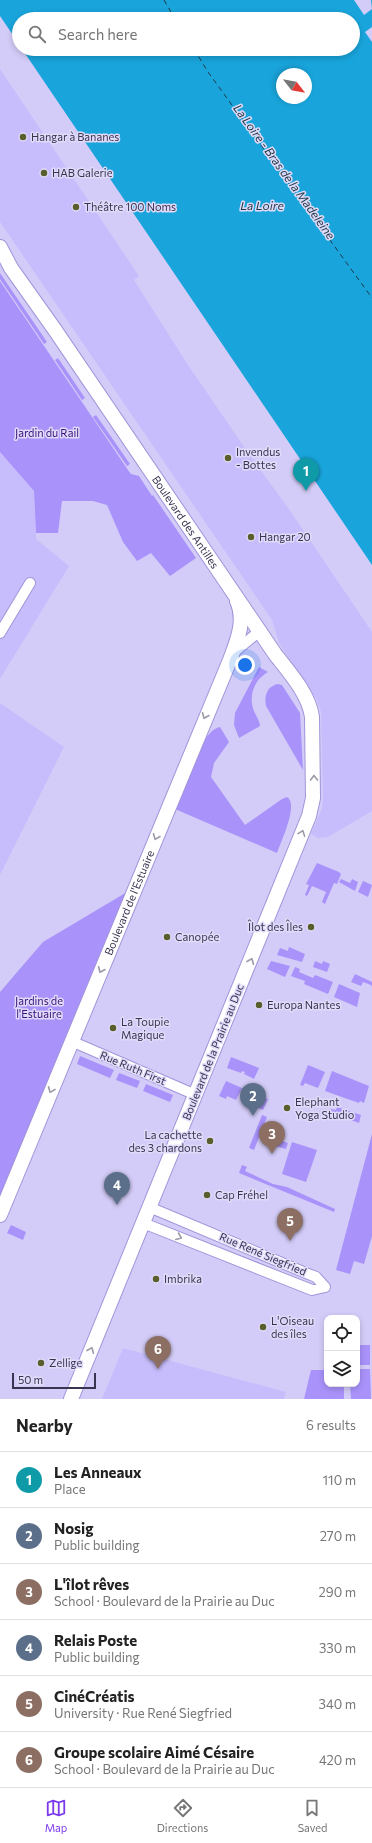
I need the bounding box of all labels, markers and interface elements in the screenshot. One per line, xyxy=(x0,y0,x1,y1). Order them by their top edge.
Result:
search box xyxy=(12,12,360,56)
icon: search xyxy=(26,23,48,45)
text: Search here xyxy=(58,25,137,43)
north arrow xyxy=(276,68,312,104)
water label: La Loire - Bras de la Madeleine xyxy=(230,102,338,242)
place label: Hangar à Bananes xyxy=(31,130,119,143)
marker: Hangar à Bananes xyxy=(18,132,28,142)
place label: HAB Galerie xyxy=(52,166,113,179)
marker: HAB Galerie xyxy=(39,168,49,178)
water label: La Loire xyxy=(240,199,284,213)
place label: Théâtre 100 Noms xyxy=(84,200,176,213)
marker: Théâtre 100 Noms xyxy=(71,202,81,212)
park label: Jardin du Rail xyxy=(15,426,79,440)
place label: Invendus - Bottes xyxy=(236,445,280,471)
marker: Invendus - Bottes xyxy=(223,453,233,463)
pin: 1 xyxy=(293,458,319,491)
street label: Boulevard des Antilles xyxy=(150,473,222,571)
place label: Hangar 20 xyxy=(259,530,311,543)
marker: Hangar 20 xyxy=(246,532,256,542)
your location xyxy=(235,655,255,675)
one-way arrow xyxy=(202,713,210,720)
one-way arrow xyxy=(309,775,318,781)
one-way arrow xyxy=(298,830,306,837)
one-way arrow xyxy=(152,833,160,840)
street label: Boulevard de l'Estuaire xyxy=(101,848,157,957)
place label: Îlot des Îles xyxy=(247,919,303,933)
marker: Îlot des Îles xyxy=(306,922,316,932)
place label: Canopée xyxy=(175,930,219,943)
marker: Canopée xyxy=(162,932,172,942)
one-way arrow xyxy=(246,957,254,964)
one-way arrow xyxy=(97,966,105,973)
street label: Boulevard de la Prairie au Duc xyxy=(179,982,246,1122)
park label: Jardins de l'Estuaire xyxy=(15,994,63,1020)
place label: Europa Nantes xyxy=(267,998,340,1011)
marker: Europa Nantes xyxy=(254,1000,264,1010)
place label: La Toupie Magique xyxy=(121,1015,169,1041)
marker: La Toupie Magique xyxy=(108,1023,118,1033)
street label: Rue Ruth First xyxy=(98,1048,169,1087)
pin: 2 xyxy=(240,1083,266,1116)
one-way arrow xyxy=(48,1085,56,1093)
place label: Elephant Yoga Studio xyxy=(295,1095,355,1121)
marker: Elephant Yoga Studio xyxy=(282,1103,292,1113)
pin: 3 xyxy=(259,1121,285,1154)
place label: La cachette des 3 chardons xyxy=(128,1128,202,1154)
marker: La cachette des 3 chardons xyxy=(205,1136,215,1146)
pin: 4 xyxy=(104,1172,130,1205)
place label: Cap Fréhel xyxy=(215,1188,268,1201)
marker: Cap Fréhel xyxy=(202,1190,212,1200)
pin: 5 xyxy=(277,1208,303,1241)
street label: Rue René Siegfried xyxy=(218,1229,309,1278)
one-way arrow xyxy=(176,1232,183,1240)
place label: Imbrika xyxy=(164,1272,202,1285)
marker: Imbrika xyxy=(151,1274,161,1284)
place label: L'Oiseau des îles xyxy=(271,1314,314,1340)
map controls xyxy=(324,1315,360,1387)
button: locate xyxy=(324,1315,360,1351)
marker: L'Oiseau des îles xyxy=(258,1322,268,1332)
pin: 6 xyxy=(145,1336,171,1369)
one-way arrow xyxy=(86,1346,94,1353)
button: layers xyxy=(324,1351,360,1387)
place label: Zellige xyxy=(49,1356,82,1369)
marker: Zellige xyxy=(36,1358,46,1368)
scale bar xyxy=(12,1371,96,1390)
text: 50 m xyxy=(18,1373,43,1386)
text: Nearby xyxy=(16,1415,73,1436)
text: 6 results xyxy=(306,1417,356,1433)
text: Les Anneaux xyxy=(54,1463,141,1481)
text: 1 xyxy=(26,1472,32,1488)
text: 110 m xyxy=(323,1472,356,1488)
text: Place xyxy=(54,1481,86,1497)
text: Nosig xyxy=(54,1519,93,1537)
text: 2 xyxy=(25,1528,33,1544)
text: 270 m xyxy=(320,1528,356,1544)
text: Public building xyxy=(54,1537,140,1553)
text: L'îlot rêves xyxy=(54,1575,129,1593)
text: 3 xyxy=(25,1584,33,1600)
text: 290 m xyxy=(319,1584,356,1600)
text: School · Boulevard de la Prairie au Duc xyxy=(54,1593,275,1609)
text: Relais Poste xyxy=(54,1631,137,1649)
text: 4 xyxy=(25,1640,33,1656)
text: 330 m xyxy=(319,1640,356,1656)
text: Public building xyxy=(54,1649,140,1665)
text: CinéCréatis xyxy=(54,1687,135,1705)
text: 5 xyxy=(25,1696,33,1712)
text: 340 m xyxy=(318,1696,356,1712)
text: University · Rue René Siegfried xyxy=(54,1705,232,1721)
text: Groupe scolaire Aimé Césaire xyxy=(54,1743,254,1761)
text: 6 xyxy=(25,1752,33,1768)
text: 420 m xyxy=(319,1752,356,1768)
text: School · Boulevard de la Prairie au Duc xyxy=(54,1761,275,1777)
tab: Map xyxy=(45,1797,67,1834)
tab: Directions xyxy=(157,1797,208,1834)
tab: Saved xyxy=(298,1797,327,1834)

